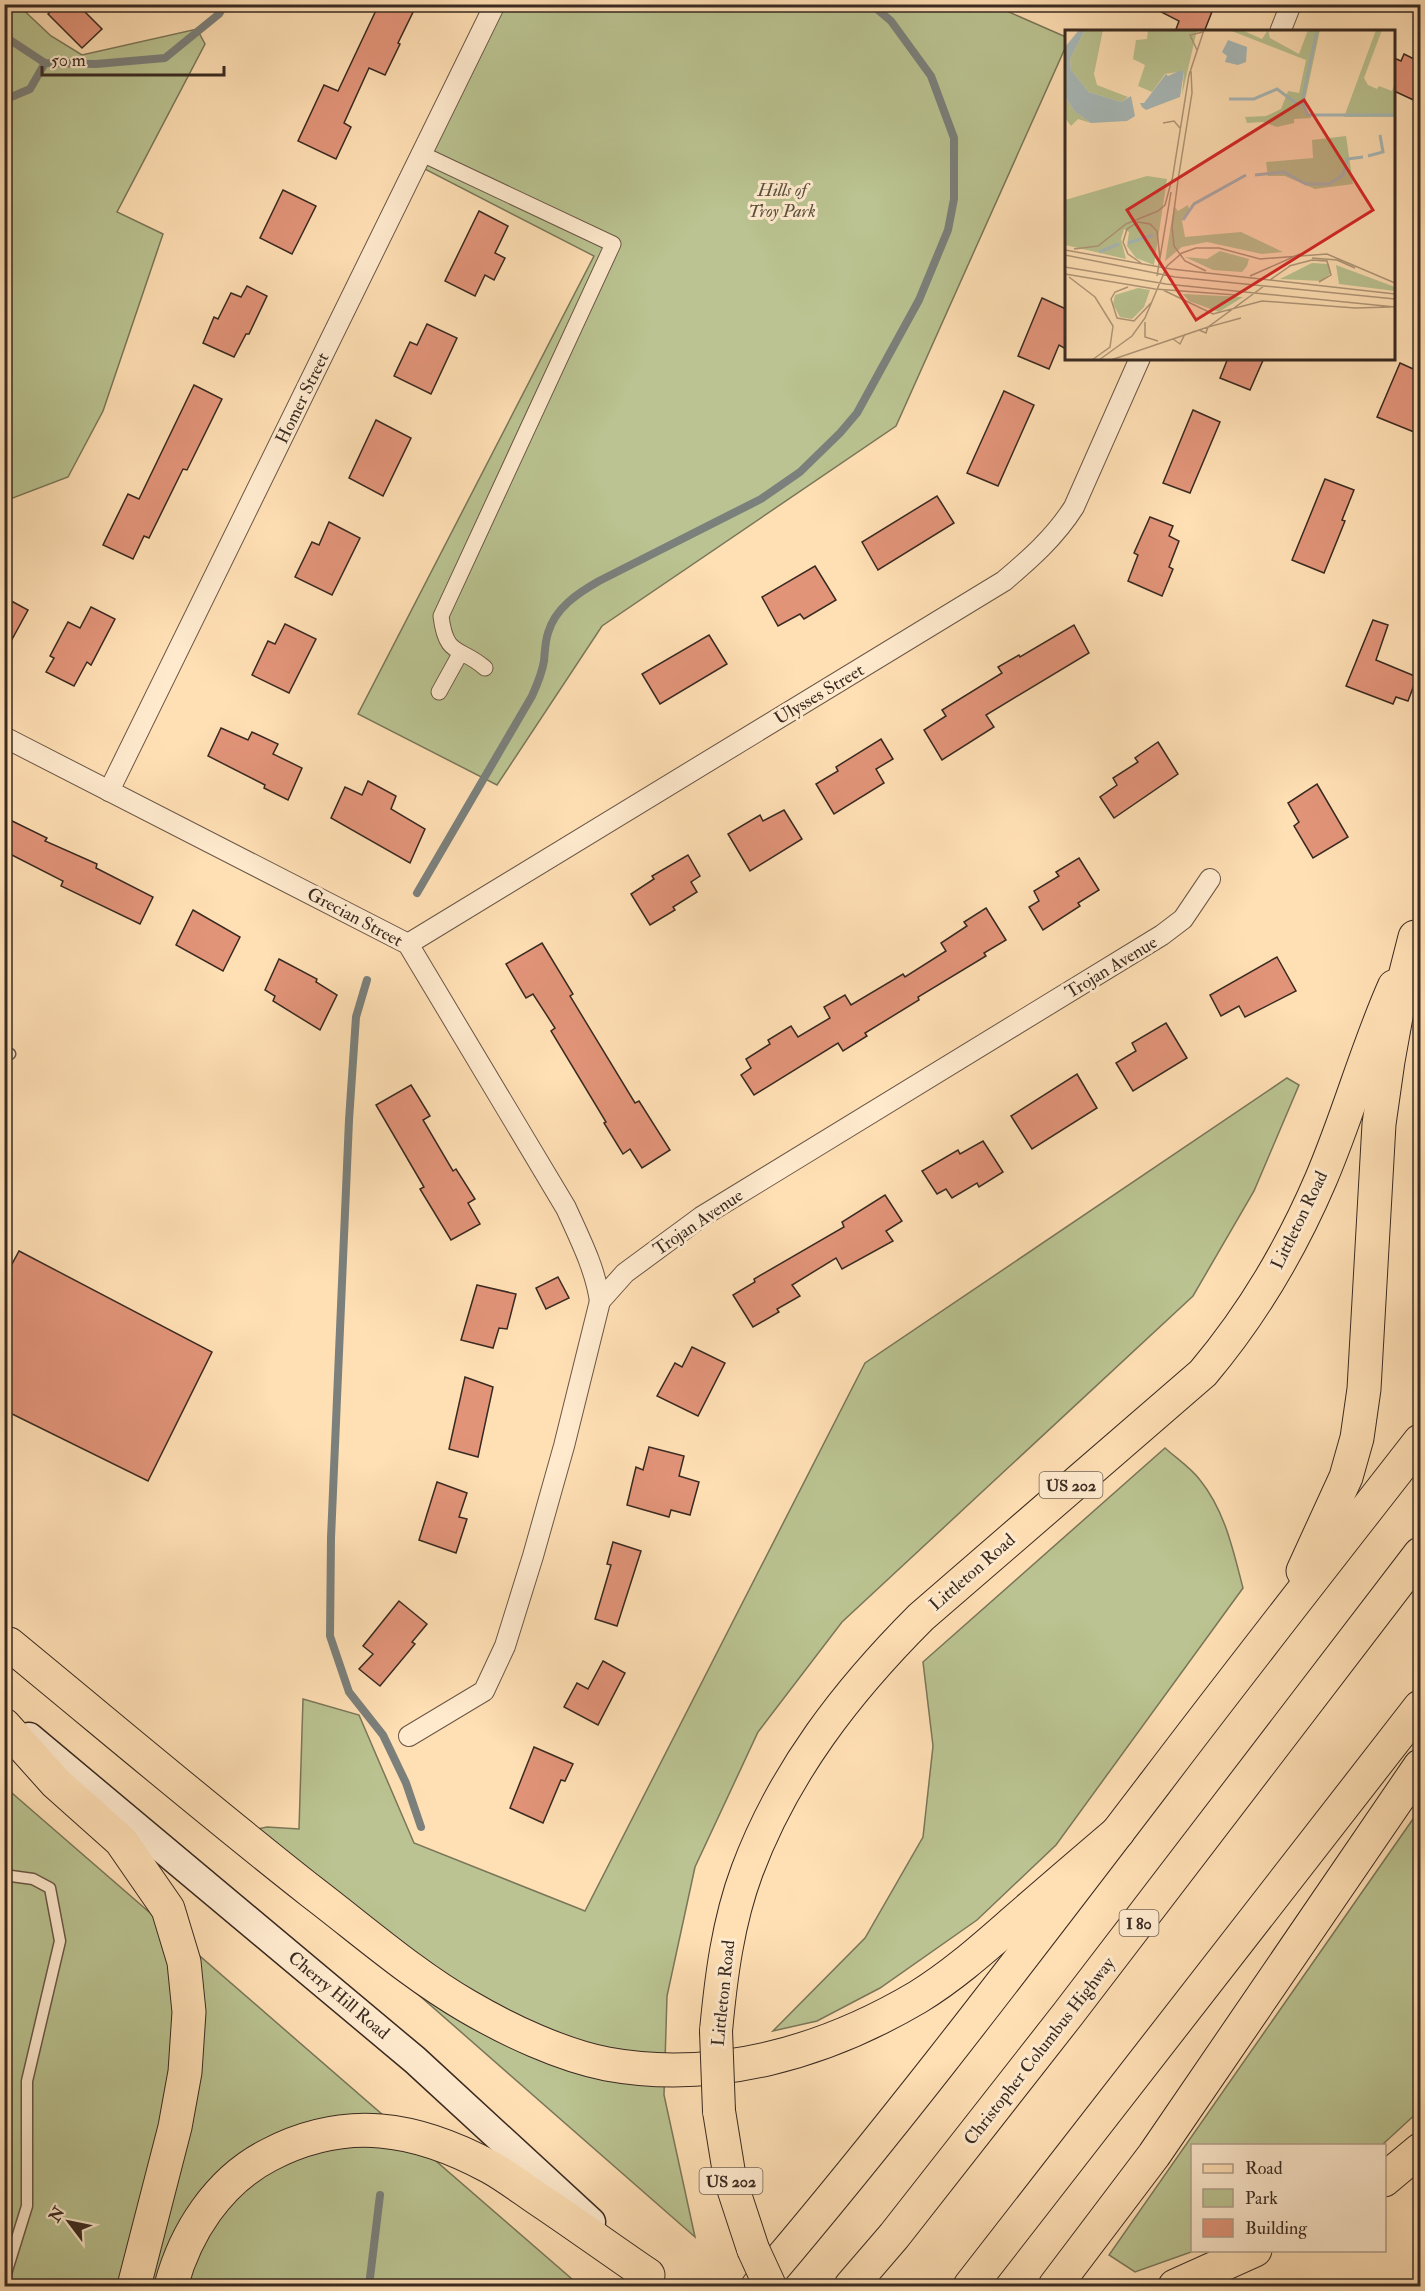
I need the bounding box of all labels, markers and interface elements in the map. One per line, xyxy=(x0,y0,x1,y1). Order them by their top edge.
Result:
inset map xyxy=(1065,30,1395,360)
scale bar xyxy=(42,39,224,77)
text: 50 m xyxy=(51,49,86,72)
park label: Hills of Troy Park xyxy=(748,179,816,223)
street label: Homer Street xyxy=(271,349,334,448)
street label: Ulysses Street xyxy=(770,659,869,730)
street label: Grecian Street xyxy=(303,883,407,952)
street label: Trojan Avenue xyxy=(1061,931,1162,1004)
street label: Littleton Road xyxy=(1266,1167,1333,1273)
street label: Trojan Avenue xyxy=(649,1184,748,1261)
road number: US 202 xyxy=(1040,1472,1102,1498)
street label: Littleton Road xyxy=(925,1529,1020,1616)
road number: I 80 xyxy=(1120,1910,1158,1936)
street label: Littleton Road xyxy=(706,1939,741,2047)
street label: Cherry Hill Road xyxy=(283,1946,394,2045)
street label: Christopher Columbus Highway xyxy=(959,1952,1121,2150)
legend xyxy=(1191,2144,1386,2252)
text: Road xyxy=(1245,2157,1283,2180)
road number: US 202 xyxy=(700,2168,762,2194)
text: Park xyxy=(1245,2187,1278,2210)
north arrow xyxy=(39,2192,99,2252)
text: N xyxy=(44,2203,70,2227)
text: Building xyxy=(1245,2217,1308,2240)

